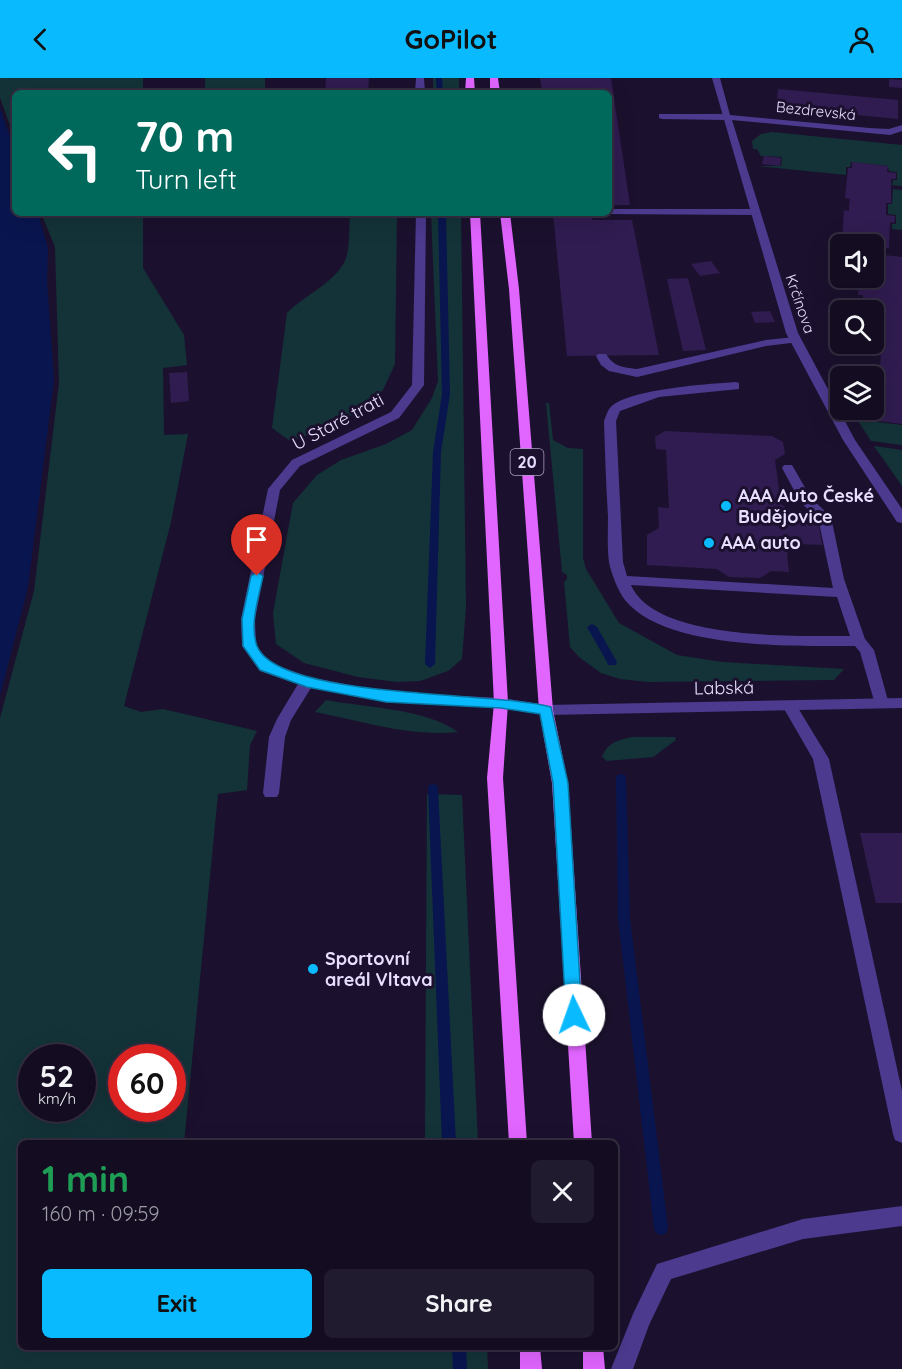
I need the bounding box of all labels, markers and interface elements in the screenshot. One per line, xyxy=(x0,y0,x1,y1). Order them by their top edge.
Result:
text: GoPilot xyxy=(404,22,498,56)
icon: back xyxy=(24,23,57,56)
icon: person xyxy=(845,23,878,56)
street label: Bezdrevská xyxy=(775,97,857,124)
text: 70 m xyxy=(135,110,234,163)
icon: left xyxy=(36,114,114,192)
text: Turn left xyxy=(135,162,237,196)
map controls xyxy=(830,234,884,420)
button: sound xyxy=(830,234,884,288)
street label: Krčínova xyxy=(781,272,819,336)
button: search xyxy=(830,300,884,354)
button: layers xyxy=(830,366,884,420)
street label: U Staré trati xyxy=(288,388,387,455)
road number: 20 xyxy=(510,449,544,475)
place label: AAA Auto České Budějovice xyxy=(738,484,874,528)
marker: AAA Auto České Budějovice xyxy=(719,499,733,513)
pin xyxy=(231,514,282,576)
icon: arrive xyxy=(240,523,273,556)
place label: AAA auto xyxy=(721,531,801,554)
marker: AAA auto xyxy=(702,536,716,550)
street label: Labská xyxy=(694,675,754,700)
place label: Sportovní areál Vltava xyxy=(325,947,432,991)
marker: Sportovní areál Vltava xyxy=(306,962,320,976)
position arrow xyxy=(542,983,606,1047)
speed limit sign: 60 xyxy=(108,1044,186,1122)
text: 52 xyxy=(40,1057,74,1095)
text: km/h xyxy=(38,1089,76,1108)
text: 1 min xyxy=(42,1156,129,1201)
button: close xyxy=(531,1160,594,1223)
text: 160 m · 09:59 xyxy=(42,1201,159,1226)
button: Exit xyxy=(42,1269,312,1338)
button: Share xyxy=(324,1269,594,1338)

